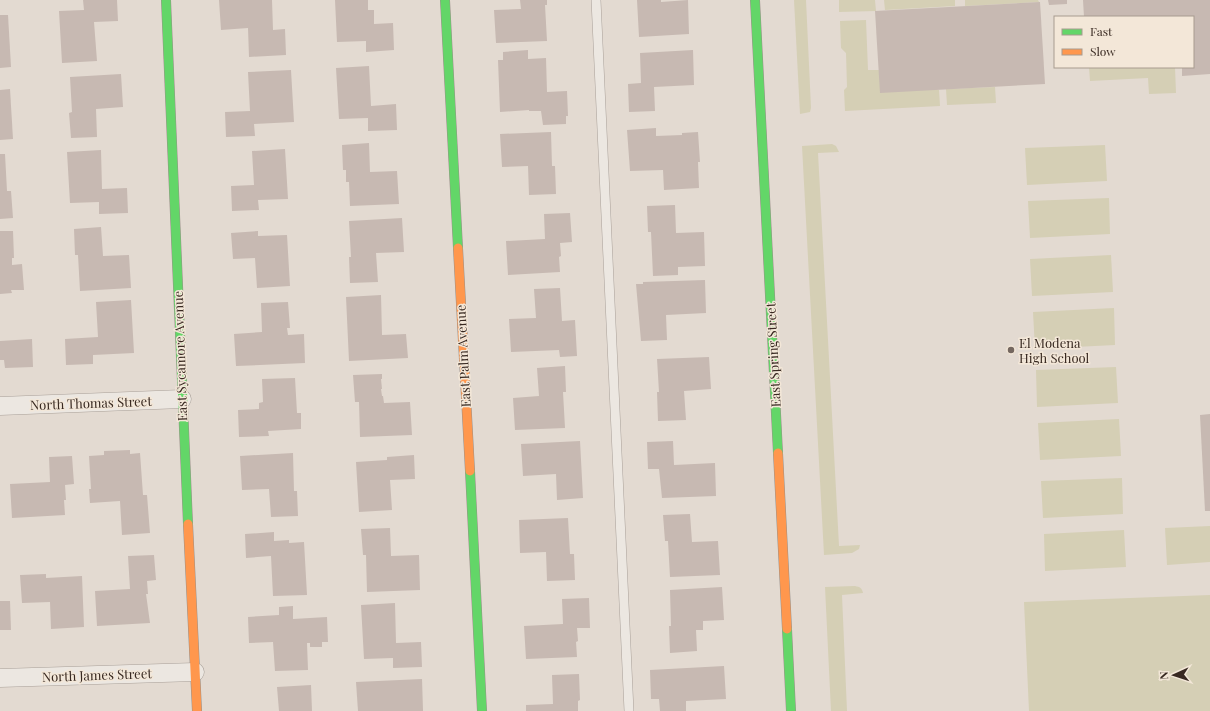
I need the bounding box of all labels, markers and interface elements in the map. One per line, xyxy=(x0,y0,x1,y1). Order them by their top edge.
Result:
legend xyxy=(1054,16,1194,68)
text: Fast xyxy=(1090,23,1113,39)
text: Slow xyxy=(1090,43,1116,59)
street label: East Sycamore Avenue xyxy=(169,290,190,422)
street label: East Spring Street xyxy=(761,302,784,408)
street label: East Palm Avenue xyxy=(451,304,474,408)
place label: El Modena High School xyxy=(1019,334,1089,366)
marker: El Modena High School xyxy=(1006,345,1016,355)
street label: North Thomas Street xyxy=(30,392,153,413)
north arrow xyxy=(1154,655,1194,695)
street label: North James Street xyxy=(42,664,153,685)
text: N xyxy=(1156,671,1171,680)

